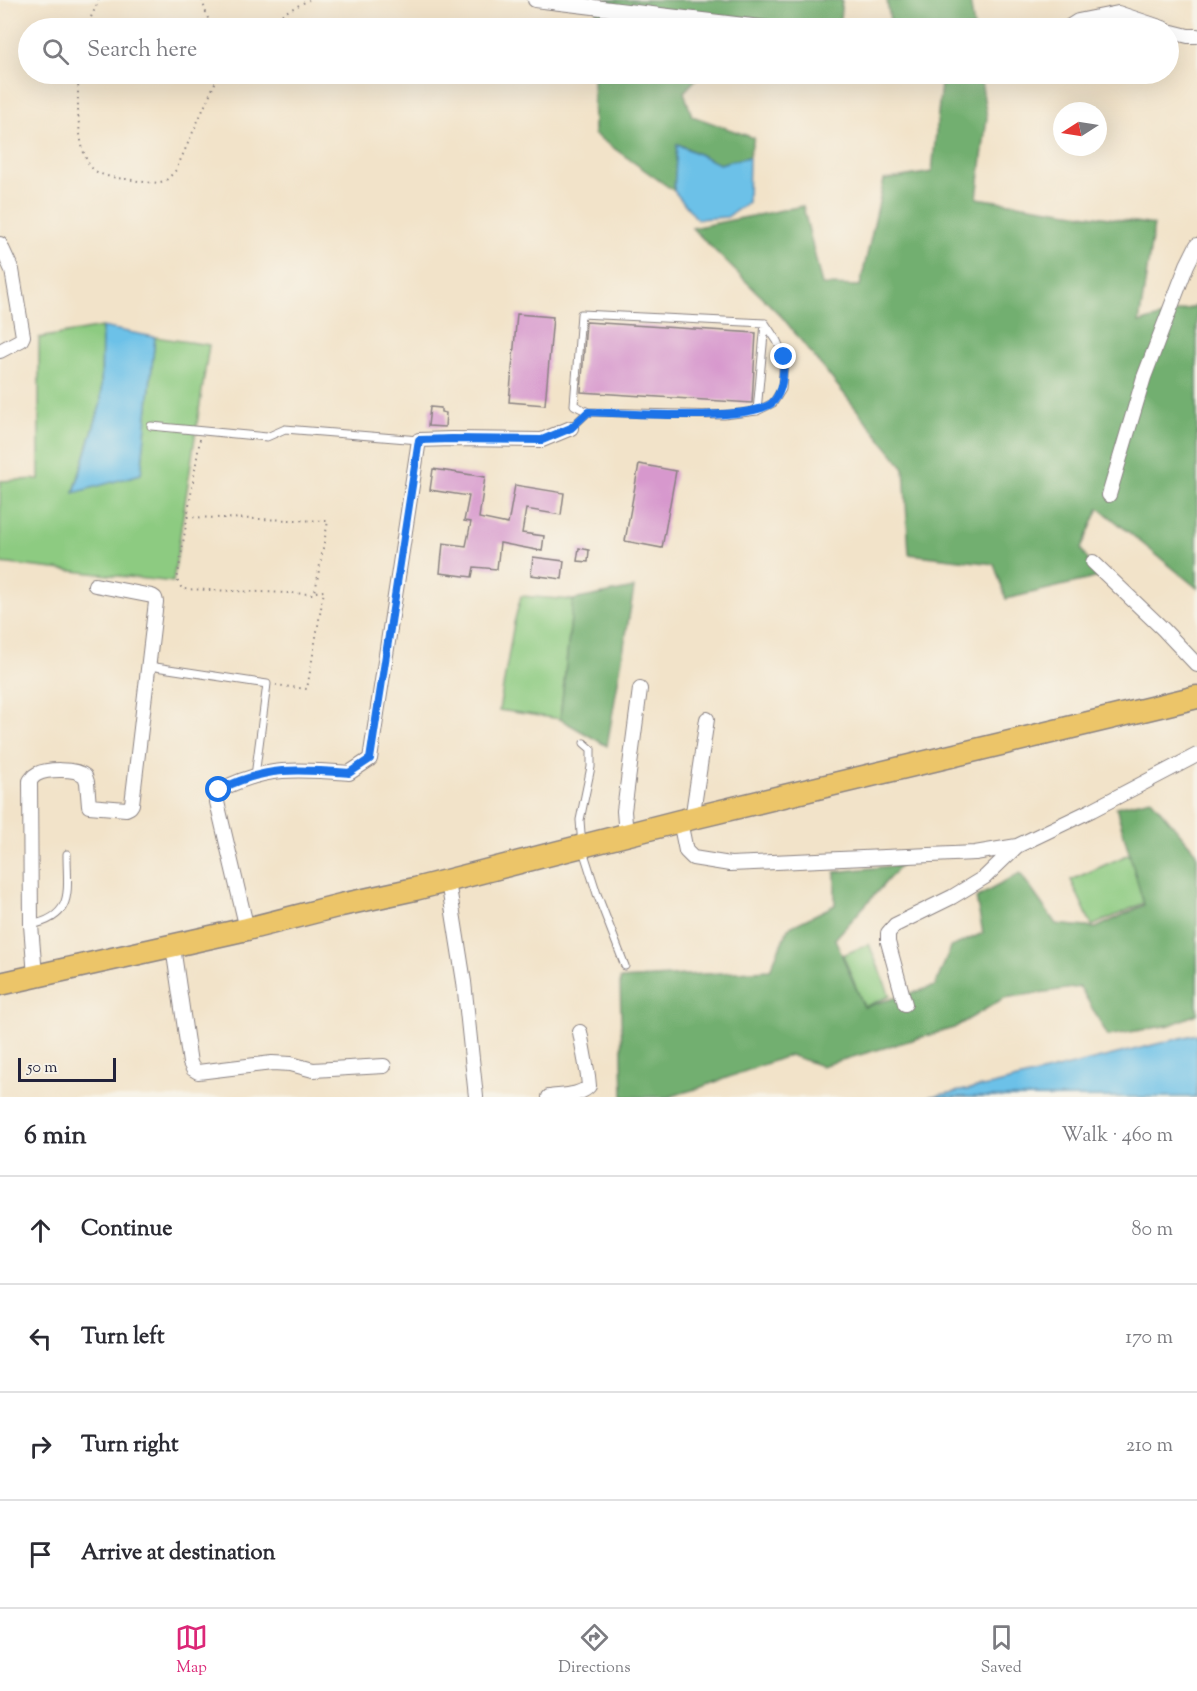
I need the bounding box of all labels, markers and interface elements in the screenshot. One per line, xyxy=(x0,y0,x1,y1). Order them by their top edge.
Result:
search box xyxy=(18,18,1179,84)
icon: search xyxy=(39,35,72,68)
text: Search here xyxy=(87,35,197,67)
north arrow xyxy=(1053,102,1107,156)
route end xyxy=(770,343,796,369)
route start xyxy=(205,776,231,802)
scale bar xyxy=(18,1055,116,1082)
text: 50 m xyxy=(27,1057,58,1080)
text: 6 min xyxy=(24,1118,87,1155)
text: Walk · 460 m xyxy=(1061,1122,1173,1151)
icon: ahead xyxy=(24,1214,57,1247)
text: Continue xyxy=(81,1214,172,1246)
text: 80 m xyxy=(1132,1216,1173,1245)
icon: left xyxy=(24,1322,57,1355)
text: Turn left xyxy=(81,1322,164,1354)
text: 170 m xyxy=(1125,1324,1173,1353)
icon: right xyxy=(24,1430,57,1463)
text: Turn right xyxy=(81,1430,178,1462)
text: 210 m xyxy=(1126,1432,1173,1461)
icon: arrive xyxy=(24,1538,57,1571)
text: Arrive at destination xyxy=(81,1538,276,1570)
tab: Map xyxy=(175,1621,208,1680)
tab: Directions xyxy=(558,1621,631,1680)
tab: Saved xyxy=(981,1621,1022,1680)

